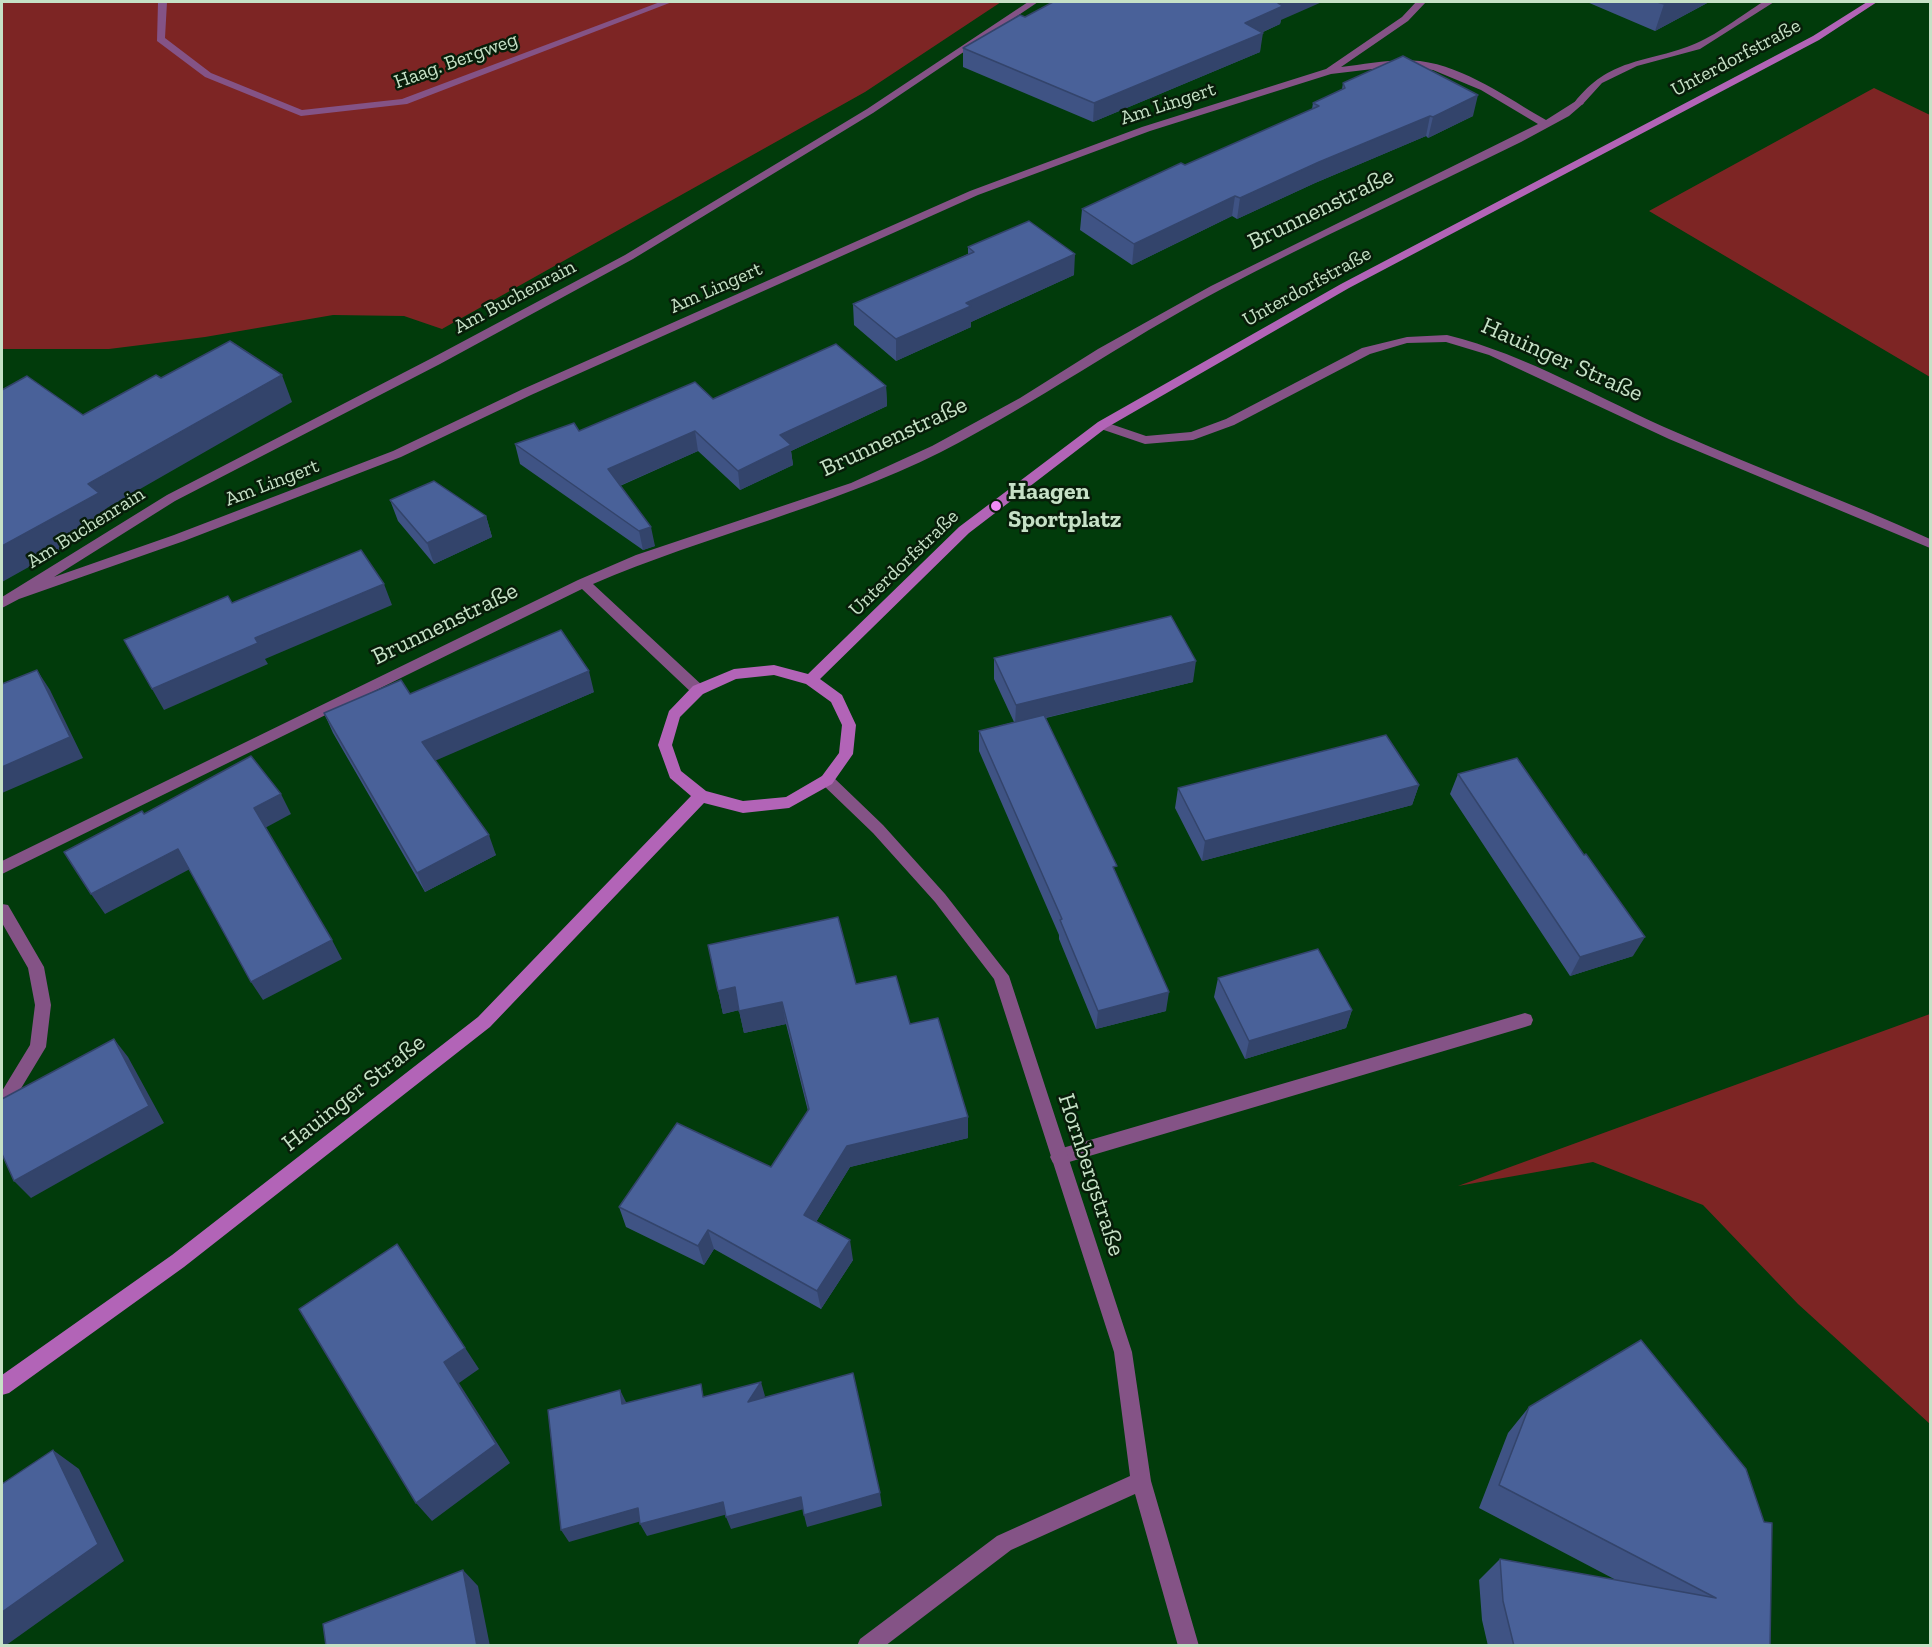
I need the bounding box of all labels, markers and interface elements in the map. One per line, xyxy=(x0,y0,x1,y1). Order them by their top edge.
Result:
street label: Unterdorfstraße xyxy=(1667,14,1805,102)
street label: Haag. Bergweg xyxy=(391,28,521,94)
street label: Am Lingert xyxy=(1117,77,1219,131)
street label: Brunnenstraße xyxy=(1243,161,1399,257)
street label: Unterdorfstraße xyxy=(1239,242,1375,332)
street label: Am Buchenrain xyxy=(450,255,580,339)
street label: Am Lingert xyxy=(666,257,766,319)
street label: Hauinger Straße xyxy=(1477,312,1647,408)
street label: Brunnenstraße xyxy=(816,390,972,484)
street label: Am Lingert xyxy=(222,454,322,512)
place label: Haagen Sportplatz xyxy=(1008,478,1121,534)
street label: Am Buchenrain xyxy=(23,482,149,574)
marker: Haagen Sportplatz xyxy=(989,499,1003,513)
street label: Unterdorfstraße xyxy=(844,505,964,621)
street label: Brunnenstraße xyxy=(367,576,523,672)
street label: Hauinger Straße xyxy=(277,1028,431,1158)
street label: Hornbergstraße xyxy=(1051,1090,1131,1260)

